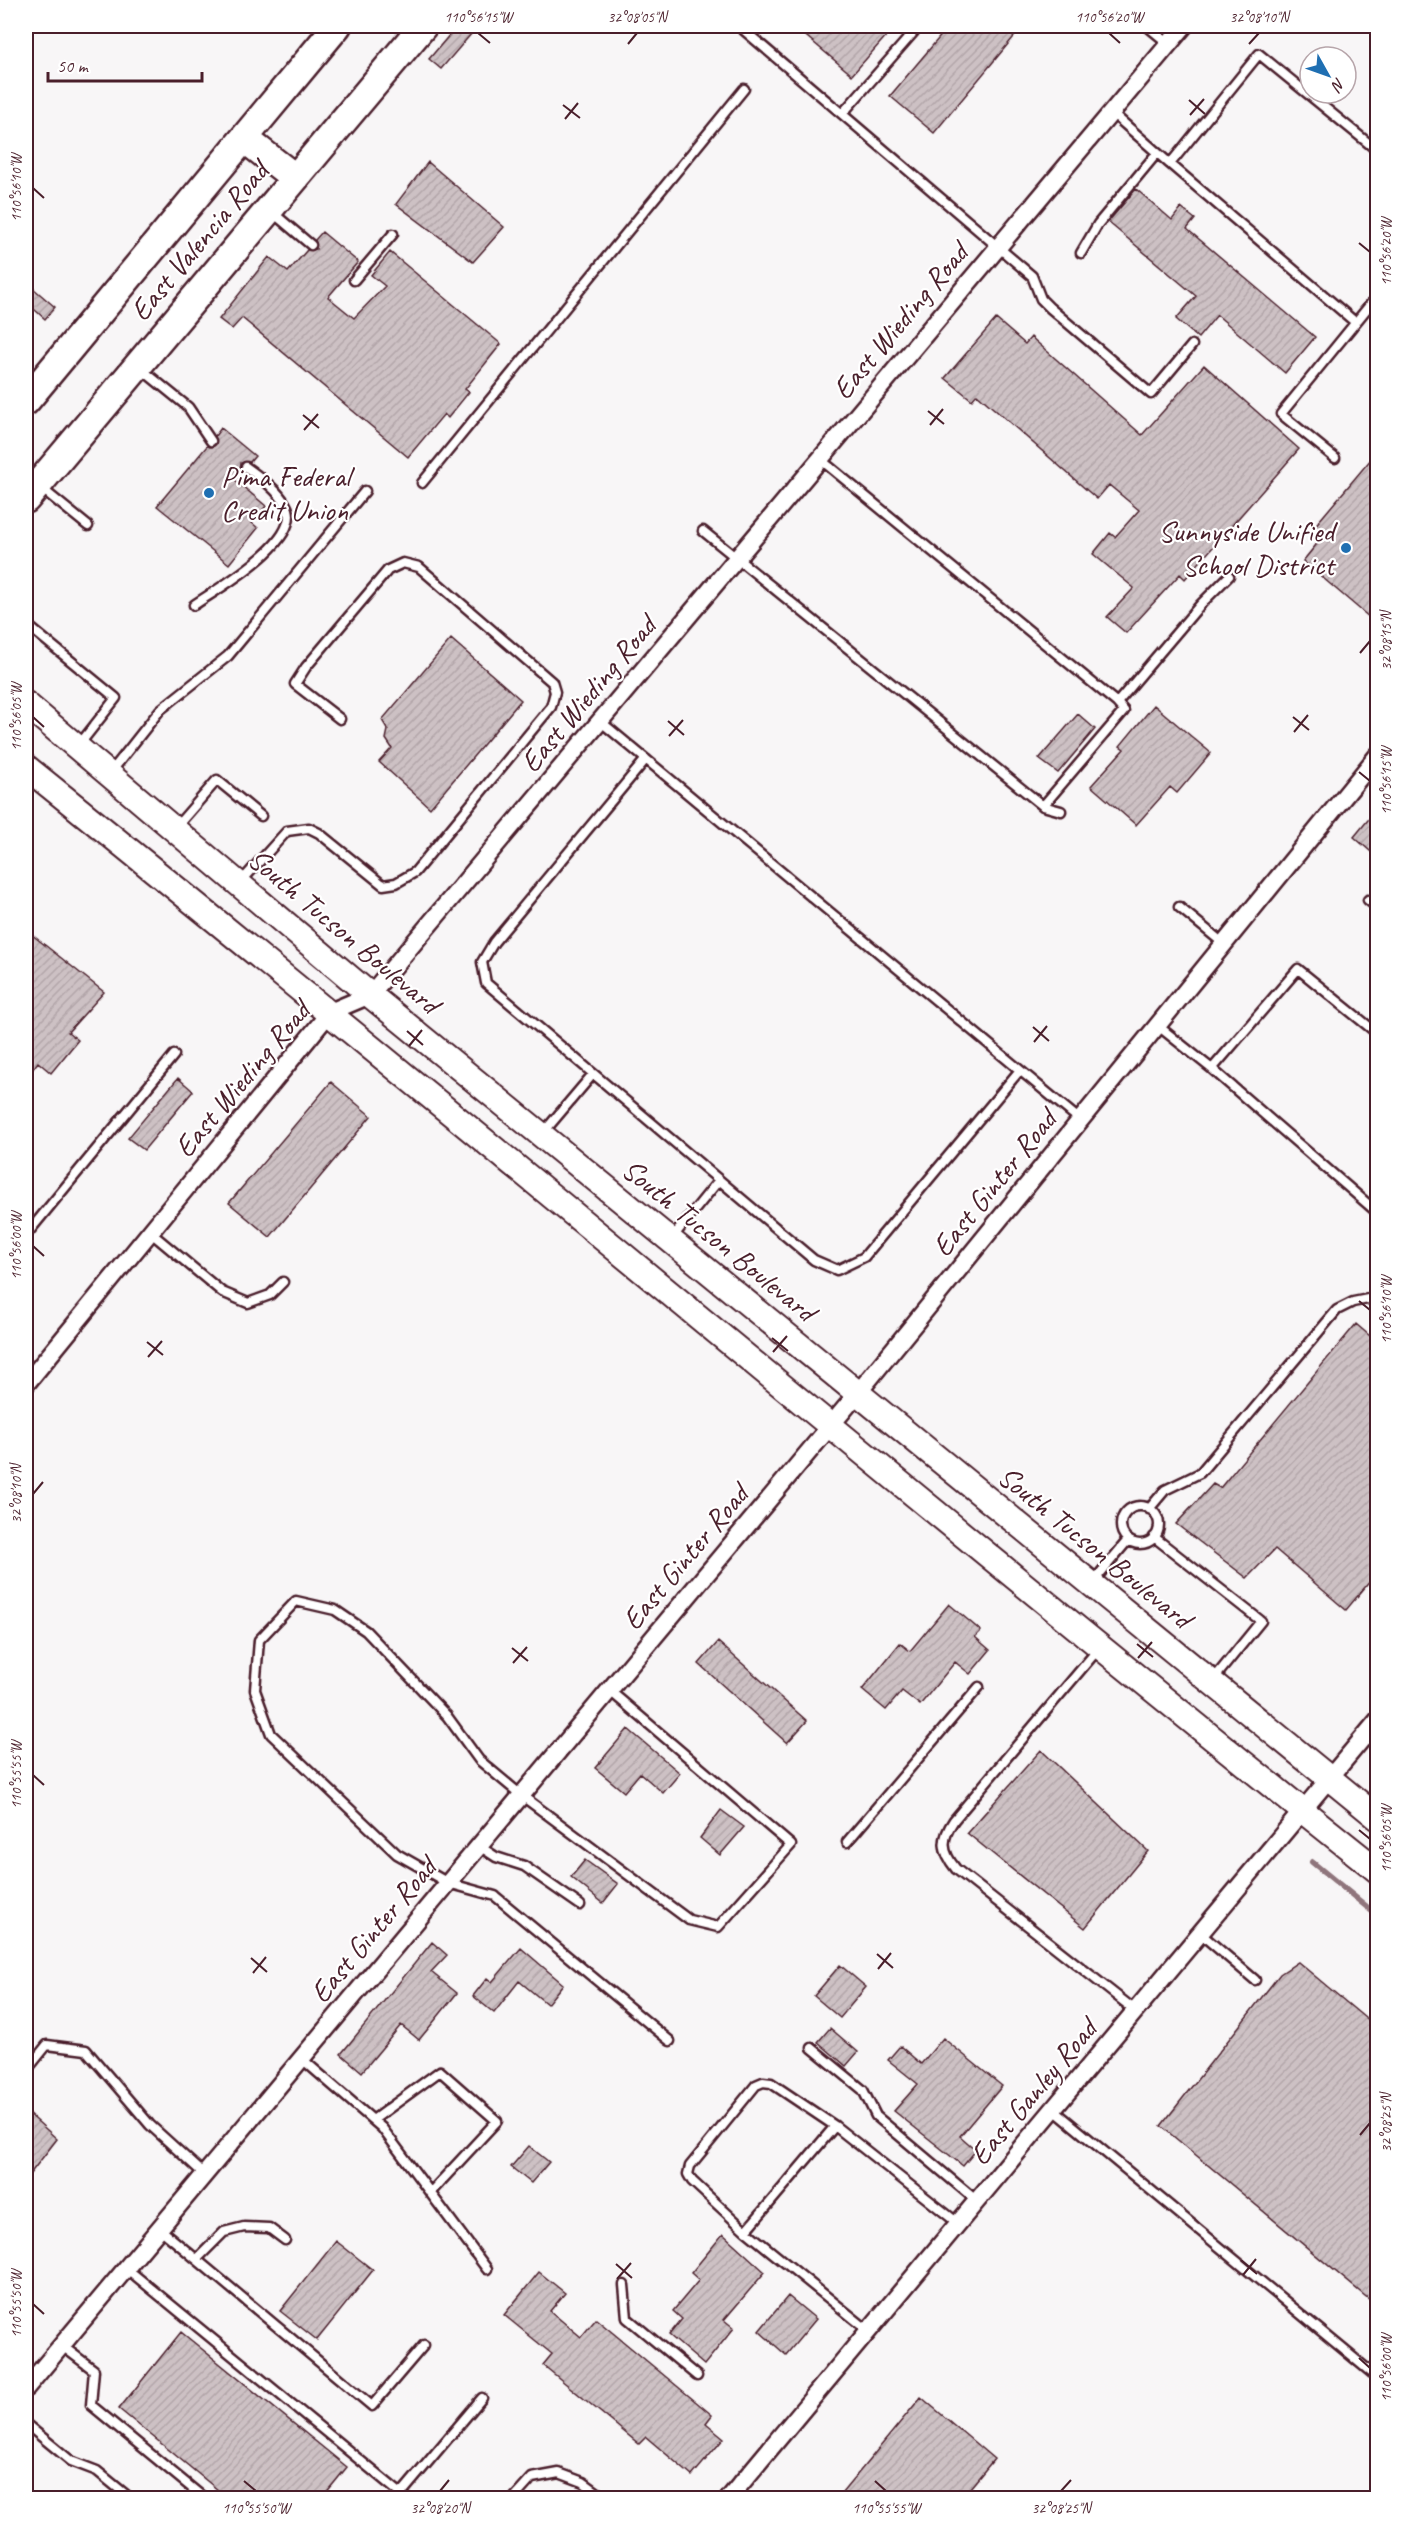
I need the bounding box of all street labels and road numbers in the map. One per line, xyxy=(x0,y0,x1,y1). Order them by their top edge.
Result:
street label: East Valencia Road xyxy=(121,150,279,329)
street label: East Wieding Road xyxy=(824,232,979,407)
street label: East Wieding Road xyxy=(512,605,667,780)
street label: South Tucson Boulevard xyxy=(240,840,451,1025)
street label: East Wieding Road xyxy=(166,990,321,1165)
street label: East Ginter Road xyxy=(923,1099,1067,1264)
street label: South Tucson Boulevard xyxy=(614,1150,827,1333)
street label: South Tucson Boulevard xyxy=(990,1457,1203,1640)
street label: East Ginter Road xyxy=(613,1473,759,1637)
street label: East Ginter Road xyxy=(301,1846,447,2010)
street label: East Ganley Road xyxy=(961,2008,1108,2173)

